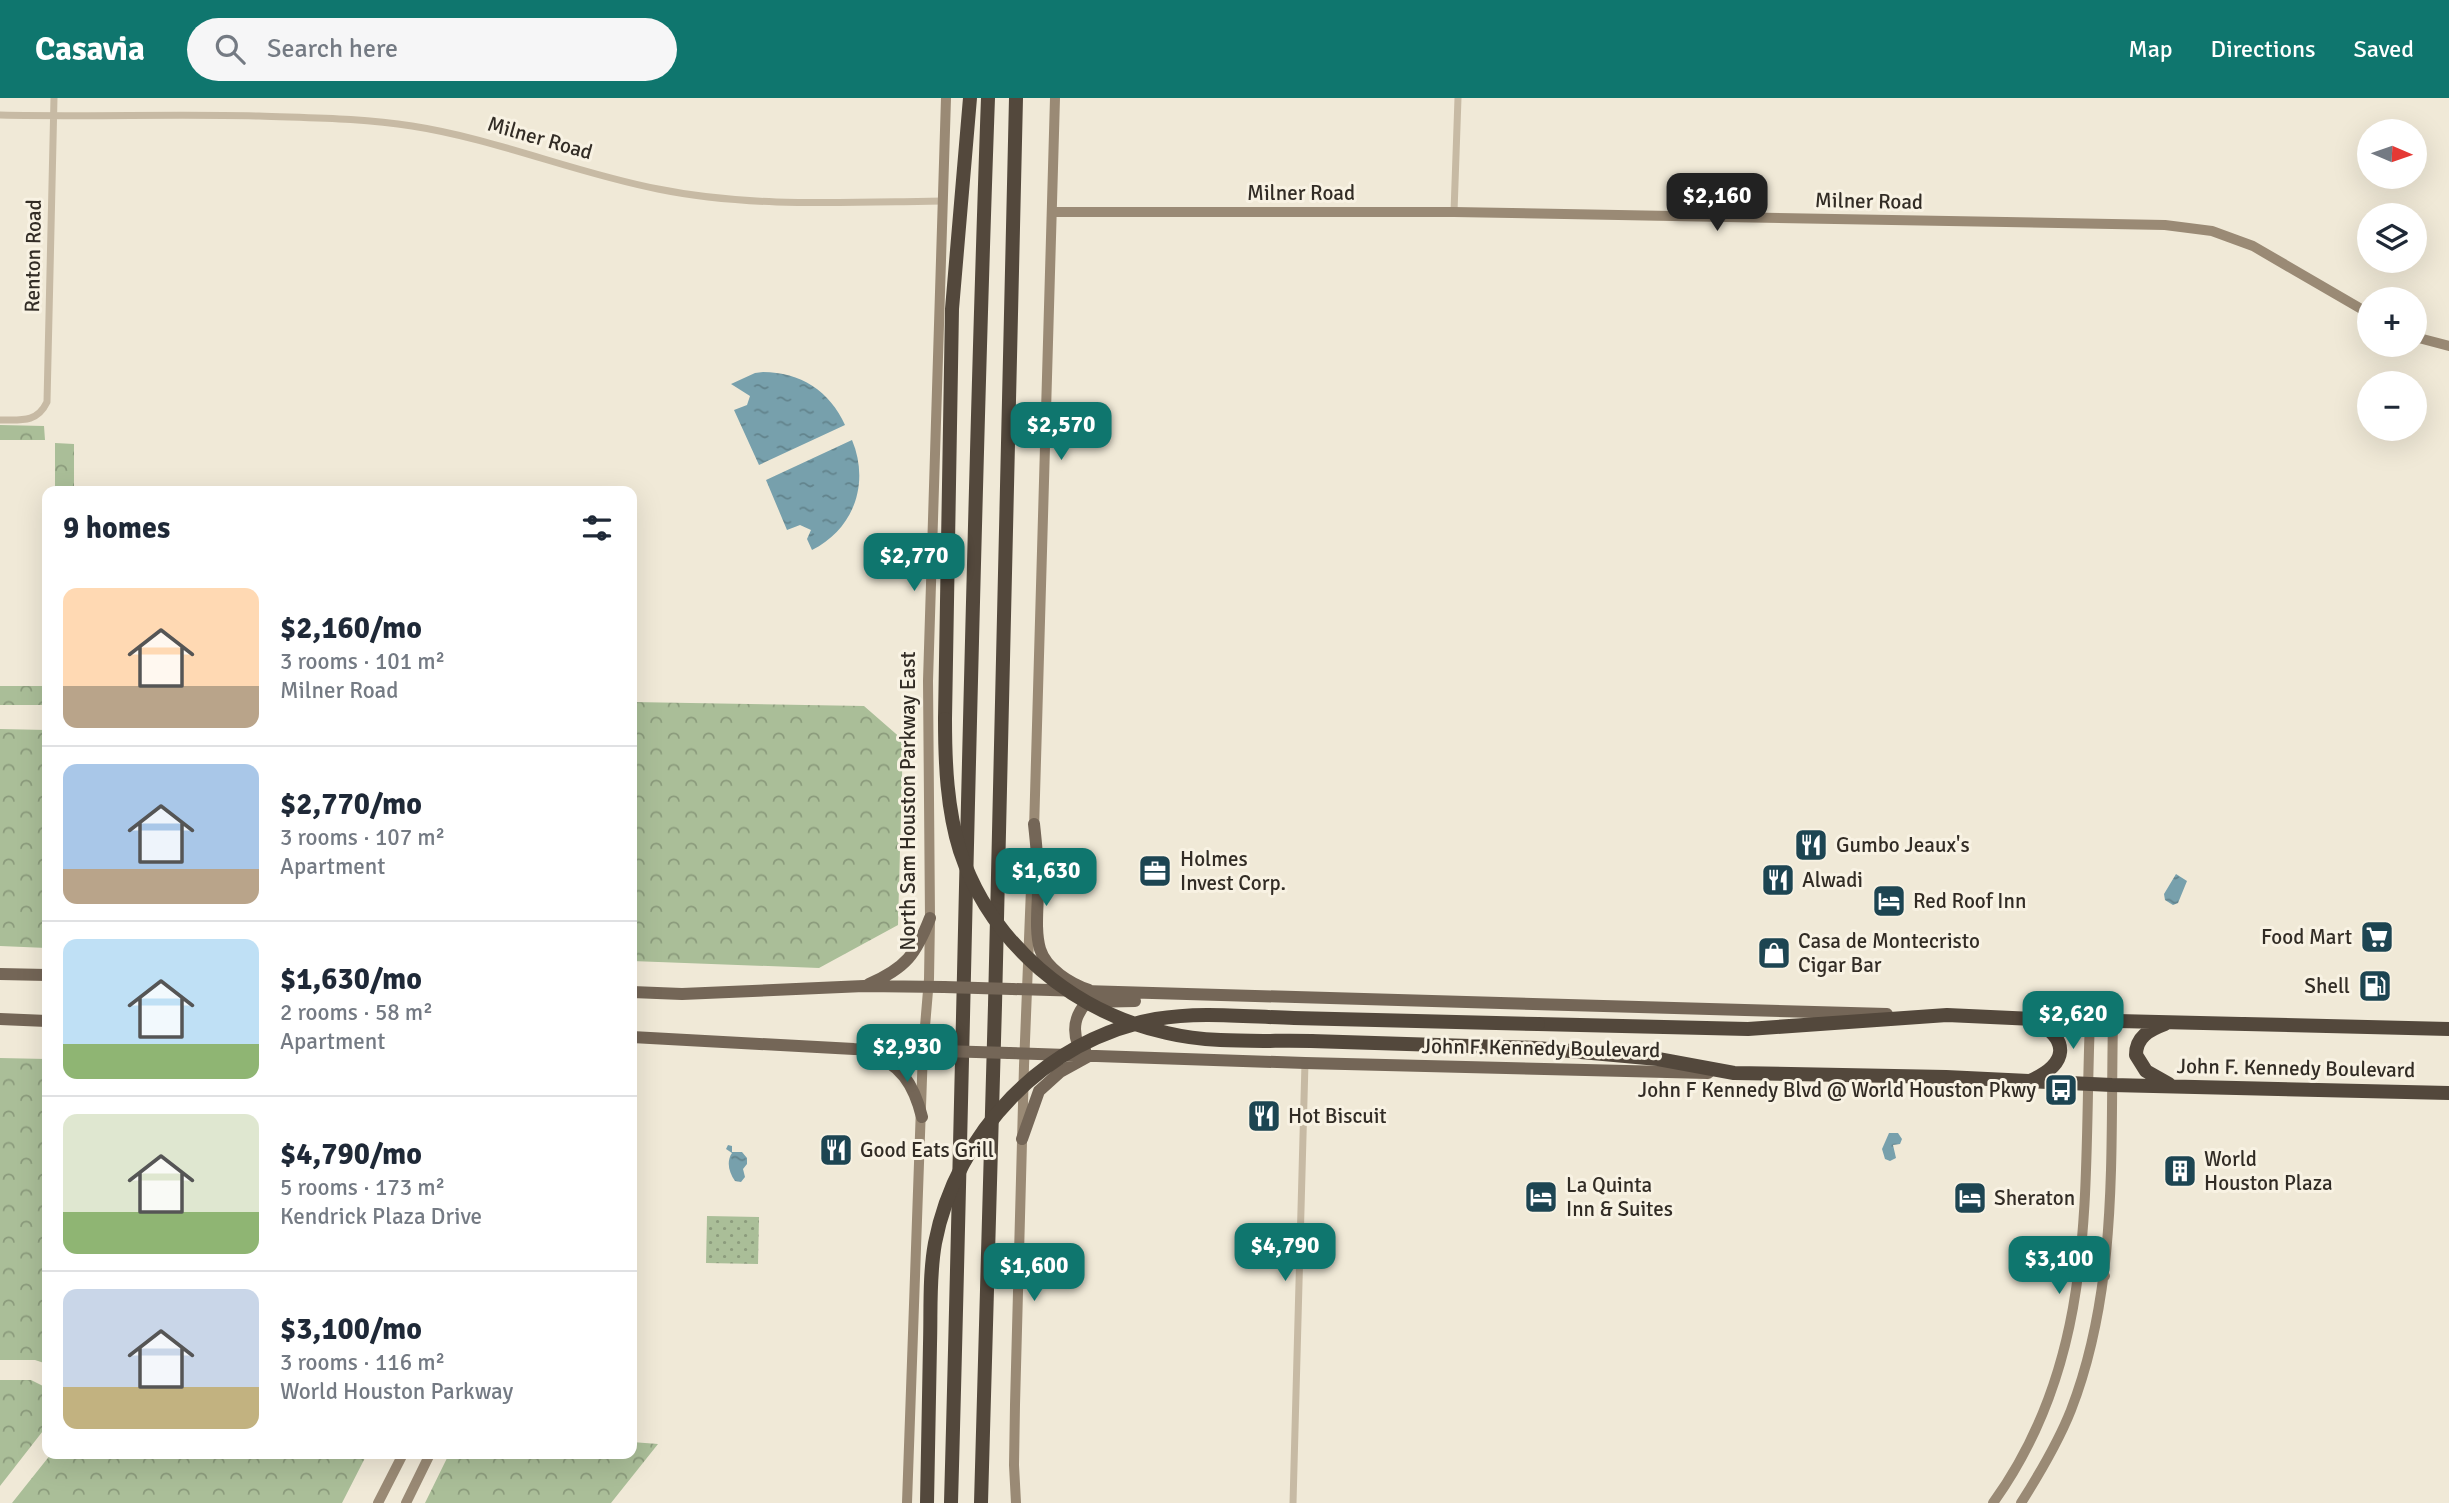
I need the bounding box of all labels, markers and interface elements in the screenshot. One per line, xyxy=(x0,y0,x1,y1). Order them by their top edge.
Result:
search box xyxy=(187,18,677,81)
text: Casavia xyxy=(35,29,145,70)
icon: search xyxy=(211,30,249,68)
text: Search here xyxy=(267,33,398,65)
text: Map xyxy=(2128,34,2173,64)
text: Directions xyxy=(2211,34,2316,64)
text: Saved xyxy=(2354,34,2414,64)
street label: Milner Road xyxy=(484,111,596,165)
north arrow xyxy=(2357,119,2427,189)
map controls xyxy=(2357,119,2427,441)
pin: $2,160 xyxy=(1660,174,1774,233)
street label: Milner Road xyxy=(1247,180,1355,206)
text: $2,160 xyxy=(1683,181,1751,210)
street label: Milner Road xyxy=(1815,187,1923,215)
street label: Renton Road xyxy=(19,199,47,313)
button: layers xyxy=(2357,203,2427,273)
button: + xyxy=(2357,287,2427,357)
button: − xyxy=(2357,371,2427,441)
pin: $2,570 xyxy=(1004,402,1118,462)
text: $2,570 xyxy=(1027,410,1095,439)
icon: filters xyxy=(578,509,616,547)
text: 9 homes xyxy=(63,510,170,547)
pin: $2,770 xyxy=(857,533,971,593)
text: $2,770 xyxy=(880,541,948,570)
text: $2,160/mo xyxy=(280,610,422,647)
icon: home xyxy=(119,616,203,700)
text: 3 rooms · 101 m² xyxy=(280,647,445,676)
street label: North Sam Houston Parkway East xyxy=(895,651,921,951)
text: Milner Road xyxy=(280,676,398,705)
text: $2,770/mo xyxy=(280,786,422,823)
icon: home xyxy=(119,792,203,876)
text: 3 rooms · 107 m² xyxy=(280,823,445,852)
restaurant icon: Gumbo Jeaux's xyxy=(1792,826,1830,864)
place label: Gumbo Jeaux's xyxy=(1836,832,1970,858)
place label: Holmes Invest Corp. xyxy=(1180,846,1286,896)
pin: $1,630 xyxy=(989,848,1103,908)
text: Apartment xyxy=(280,852,385,881)
office icon: Holmes Invest Corp. xyxy=(1136,852,1174,890)
text: $1,630 xyxy=(1012,856,1080,885)
restaurant icon: Alwadi xyxy=(1759,861,1797,899)
place label: Alwadi xyxy=(1802,867,1863,893)
hotel icon: Red Roof Inn xyxy=(1870,882,1908,920)
place label: Red Roof Inn xyxy=(1913,888,2026,914)
supermarket icon: Food Mart xyxy=(2358,918,2396,956)
place label: Food Mart xyxy=(2261,924,2352,950)
place label: Casa de Montecristo Cigar Bar xyxy=(1798,928,1980,978)
shop icon: Casa de Montecristo Cigar Bar xyxy=(1755,934,1793,972)
text: $1,630/mo xyxy=(280,961,422,998)
icon: home xyxy=(119,967,203,1051)
fuel station icon: Shell xyxy=(2356,967,2394,1005)
place label: Shell xyxy=(2304,973,2350,999)
pin: $2,620 xyxy=(2016,992,2130,1051)
text: 2 rooms · 58 m² xyxy=(280,998,433,1027)
text: $2,620 xyxy=(2039,999,2107,1028)
pin: $2,930 xyxy=(850,1024,964,1084)
text: Apartment xyxy=(280,1027,385,1056)
text: $2,930 xyxy=(873,1032,941,1061)
street label: John F. Kennedy Boulevard xyxy=(1421,1033,1661,1063)
street label: John F. Kennedy Boulevard xyxy=(2176,1053,2416,1083)
bus stop icon: John F Kennedy Blvd @ World Houston Pkwy xyxy=(2042,1071,2080,1109)
place label: John F Kennedy Blvd @ World Houston Pkwy xyxy=(1638,1077,2036,1103)
restaurant icon: Hot Biscuit xyxy=(1245,1097,1283,1135)
place label: Hot Biscuit xyxy=(1288,1103,1387,1129)
restaurant icon: Good Eats Grill xyxy=(817,1131,855,1169)
text: $4,790/mo xyxy=(280,1136,422,1173)
place label: Good Eats Grill xyxy=(860,1137,994,1163)
icon: home xyxy=(119,1142,203,1226)
place label: World Houston Plaza xyxy=(2204,1146,2333,1196)
building icon: World Houston Plaza xyxy=(2161,1152,2199,1190)
place label: La Quinta Inn & Suites xyxy=(1566,1172,1673,1222)
text: 5 rooms · 173 m² xyxy=(280,1173,445,1202)
hotel icon: La Quinta Inn & Suites xyxy=(1522,1178,1560,1216)
hotel icon: Sheraton xyxy=(1951,1179,1989,1217)
place label: Sheraton xyxy=(1994,1185,2075,1211)
text: Kendrick Plaza Drive xyxy=(280,1202,482,1231)
pin: $4,790 xyxy=(1228,1224,1342,1283)
text: $4,790 xyxy=(1251,1231,1319,1260)
pin: $3,100 xyxy=(2002,1236,2116,1296)
pin: $1,600 xyxy=(977,1244,1091,1303)
text: $3,100 xyxy=(2025,1244,2093,1273)
text: $1,600 xyxy=(1000,1251,1068,1280)
text: $3,100/mo xyxy=(280,1311,422,1348)
icon: home xyxy=(119,1317,203,1401)
text: 3 rooms · 116 m² xyxy=(280,1348,445,1377)
text: World Houston Parkway xyxy=(280,1377,513,1406)

